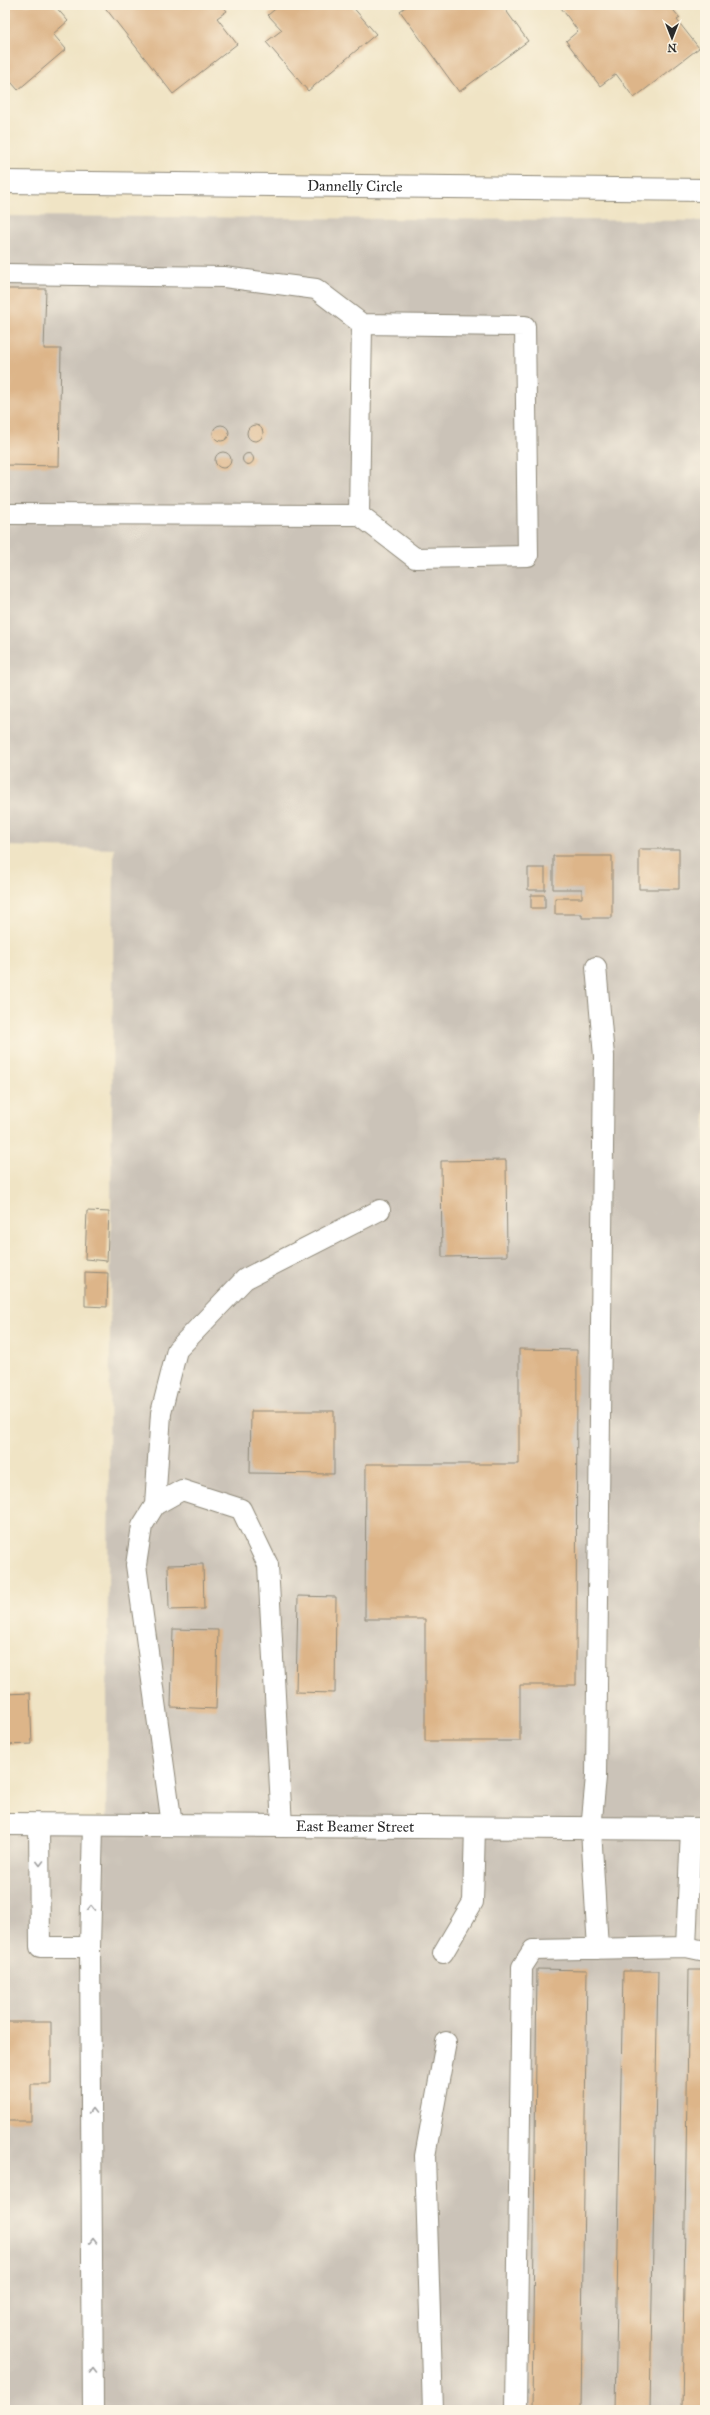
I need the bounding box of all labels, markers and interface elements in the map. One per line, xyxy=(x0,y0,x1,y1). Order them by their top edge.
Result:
north arrow xyxy=(652,18,692,58)
text: N xyxy=(667,41,677,54)
street label: Dannelly Circle xyxy=(307,176,403,196)
street label: East Beamer Street xyxy=(296,1817,415,1836)
one-way arrow xyxy=(36,1860,44,1866)
one-way arrow xyxy=(87,1905,95,1911)
one-way arrow xyxy=(88,2108,96,2114)
one-way arrow xyxy=(89,2238,97,2244)
one-way arrow xyxy=(89,2368,97,2374)

